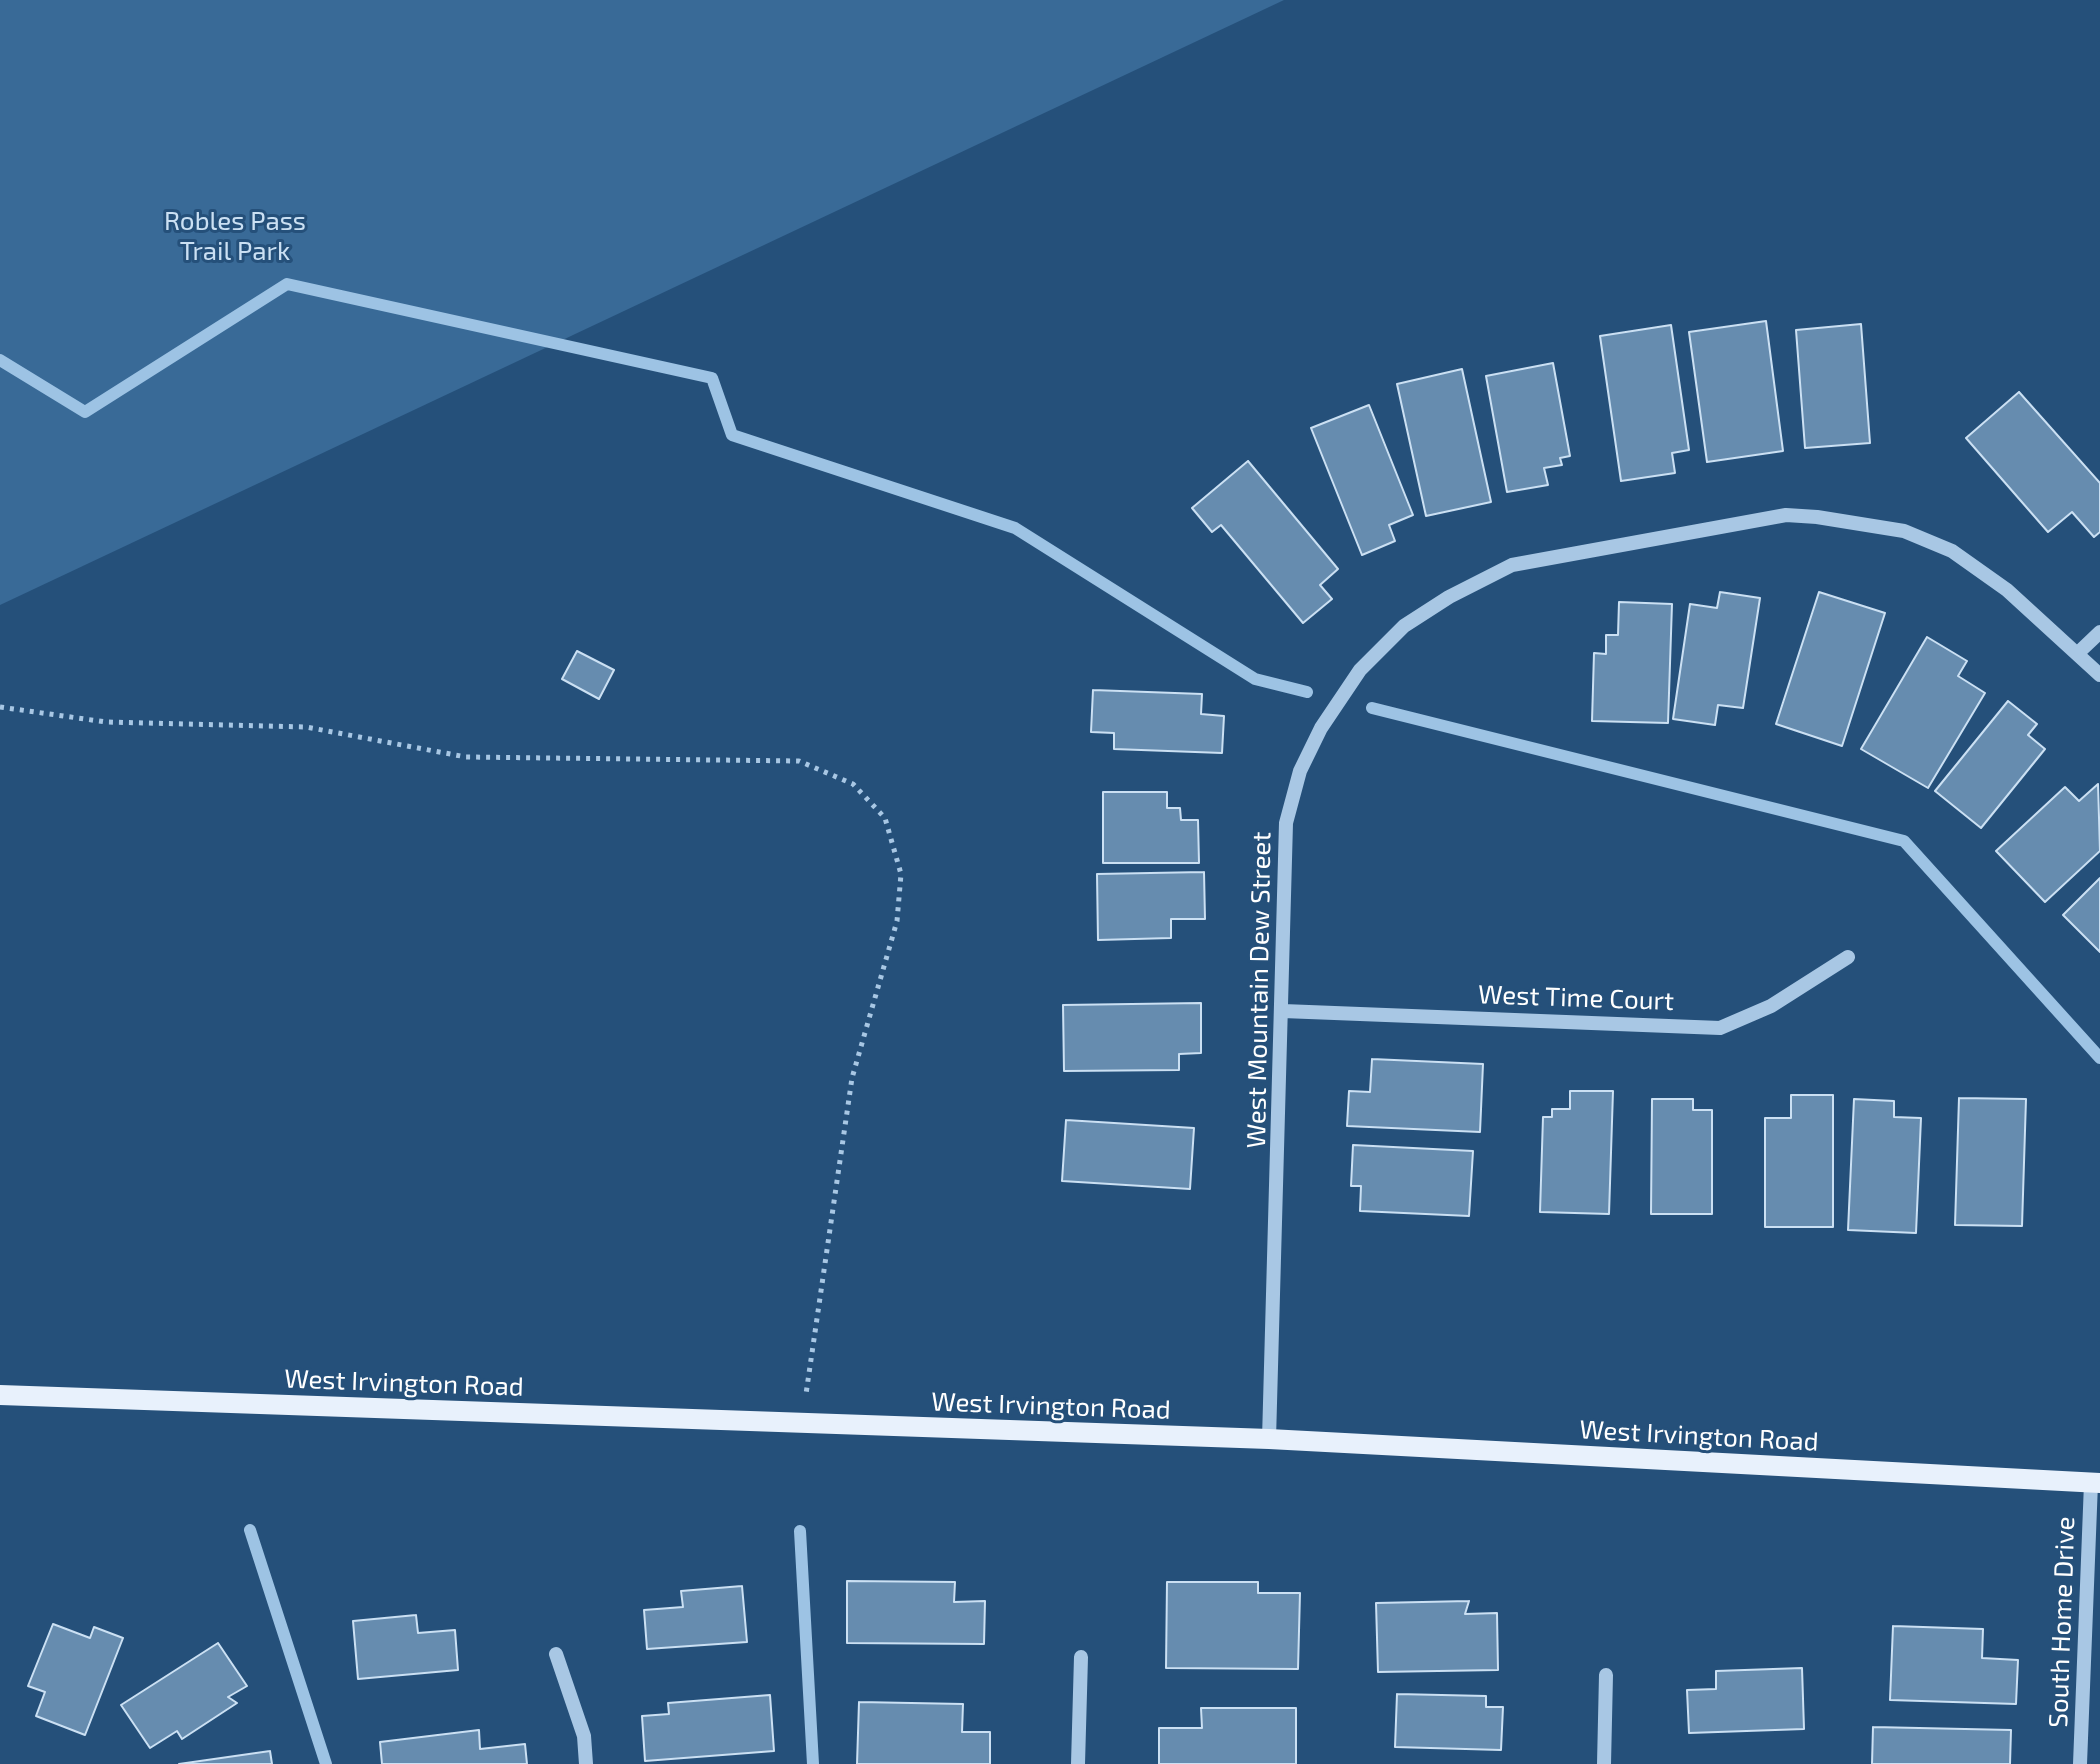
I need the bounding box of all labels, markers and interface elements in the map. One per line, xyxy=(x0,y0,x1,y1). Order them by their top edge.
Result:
park label: Robles Pass Trail Park xyxy=(164,205,306,266)
street label: West Mountain Dew Street xyxy=(1241,831,1277,1149)
street label: West Time Court xyxy=(1478,979,1674,1017)
street label: West Irvington Road xyxy=(284,1363,524,1403)
street label: West Irvington Road xyxy=(931,1386,1171,1426)
street label: West Irvington Road xyxy=(1579,1414,1819,1458)
street label: South Home Drive xyxy=(2043,1516,2081,1728)

